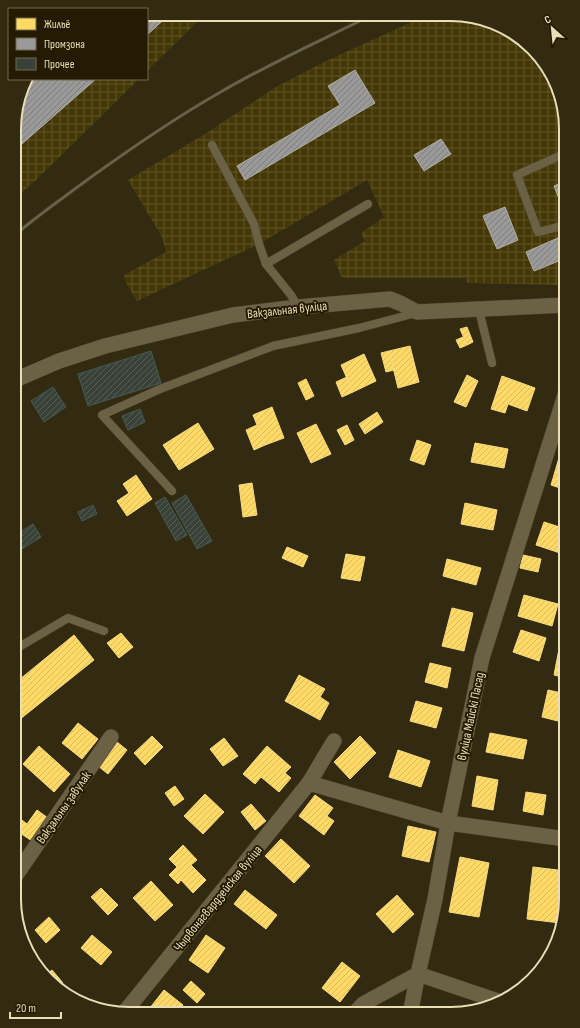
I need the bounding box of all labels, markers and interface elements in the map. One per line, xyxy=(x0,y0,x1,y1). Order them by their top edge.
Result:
legend xyxy=(8,8,148,80)
north arrow xyxy=(532,8,572,48)
text: С xyxy=(542,12,553,27)
text: Жильё xyxy=(44,17,71,32)
text: Промзона xyxy=(44,37,85,52)
text: Прочее xyxy=(44,57,75,72)
street label: Вакзальная вуліца xyxy=(246,298,328,322)
street label: вуліца Майскі Пасад xyxy=(454,671,488,762)
street label: Вакзальны завулак xyxy=(33,768,95,847)
street label: Чырвонагвардзейская вуліца xyxy=(170,842,265,955)
scale bar xyxy=(10,994,61,1020)
text: 20 m xyxy=(16,1001,36,1016)

